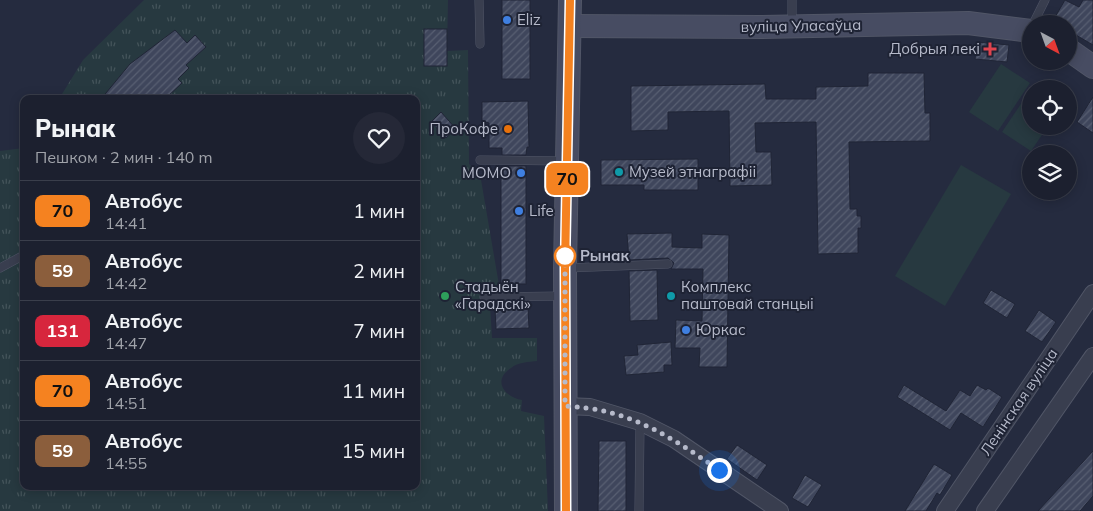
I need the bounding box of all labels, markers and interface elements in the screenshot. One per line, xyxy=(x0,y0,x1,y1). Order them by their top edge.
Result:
place label: Eliz xyxy=(517,10,541,29)
marker: Eliz xyxy=(501,14,513,26)
street label: вуліца Уласаўца xyxy=(741,15,861,36)
north arrow xyxy=(1022,15,1078,70)
map controls xyxy=(1022,15,1077,200)
place label: Добрыя лекі xyxy=(889,39,980,58)
marker: Добрыя лекі xyxy=(984,43,996,55)
button: locate xyxy=(1022,80,1077,135)
button: heart xyxy=(353,112,405,164)
text: Рынак xyxy=(35,113,115,143)
place label: ПроКофе xyxy=(430,119,498,138)
marker: ПроКофе xyxy=(502,123,514,135)
button: layers xyxy=(1022,145,1077,200)
text: Пешком · 2 мин · 140 m xyxy=(35,147,213,167)
place label: Музей этнаграфіі xyxy=(629,162,756,181)
place label: МОМО xyxy=(462,163,511,182)
line badge: 70 xyxy=(544,163,590,195)
marker: Музей этнаграфіі xyxy=(613,166,625,178)
marker: МОМО xyxy=(515,167,527,179)
text: 70 xyxy=(556,167,578,190)
text: Автобус xyxy=(105,189,183,213)
text: 70 xyxy=(52,199,73,222)
text: 1 мин xyxy=(353,199,405,223)
place label: Life xyxy=(529,201,554,220)
marker: Life xyxy=(513,205,525,217)
text: 14:41 xyxy=(105,213,147,233)
marker: Рынак xyxy=(554,245,576,267)
place label: Рынак xyxy=(580,246,629,265)
text: Автобус xyxy=(105,249,183,273)
text: 59 xyxy=(52,259,73,282)
text: 2 мин xyxy=(353,259,405,283)
text: 14:42 xyxy=(105,273,147,293)
place label: Стадыён «Гарадскі» xyxy=(455,277,531,313)
place label: Комплекс паштовай станцыі xyxy=(681,277,814,313)
marker: Стадыён «Гарадскі» xyxy=(439,290,451,302)
marker: Комплекс паштовай станцыі xyxy=(665,290,677,302)
text: Автобус xyxy=(105,309,183,333)
text: 131 xyxy=(46,319,79,342)
text: 7 мин xyxy=(353,319,405,343)
place label: Юркас xyxy=(696,320,746,339)
marker: Юркас xyxy=(680,324,692,336)
text: 14:47 xyxy=(105,333,147,353)
street label: Ленінская вуліца xyxy=(976,344,1061,459)
text: Автобус xyxy=(105,369,183,393)
text: 70 xyxy=(52,379,73,402)
text: 11 мин xyxy=(342,379,405,403)
text: 14:51 xyxy=(105,393,147,413)
text: Автобус xyxy=(105,429,183,453)
text: 59 xyxy=(52,439,73,462)
text: 15 мин xyxy=(342,439,405,463)
text: 14:55 xyxy=(105,453,147,473)
your location xyxy=(707,458,732,483)

